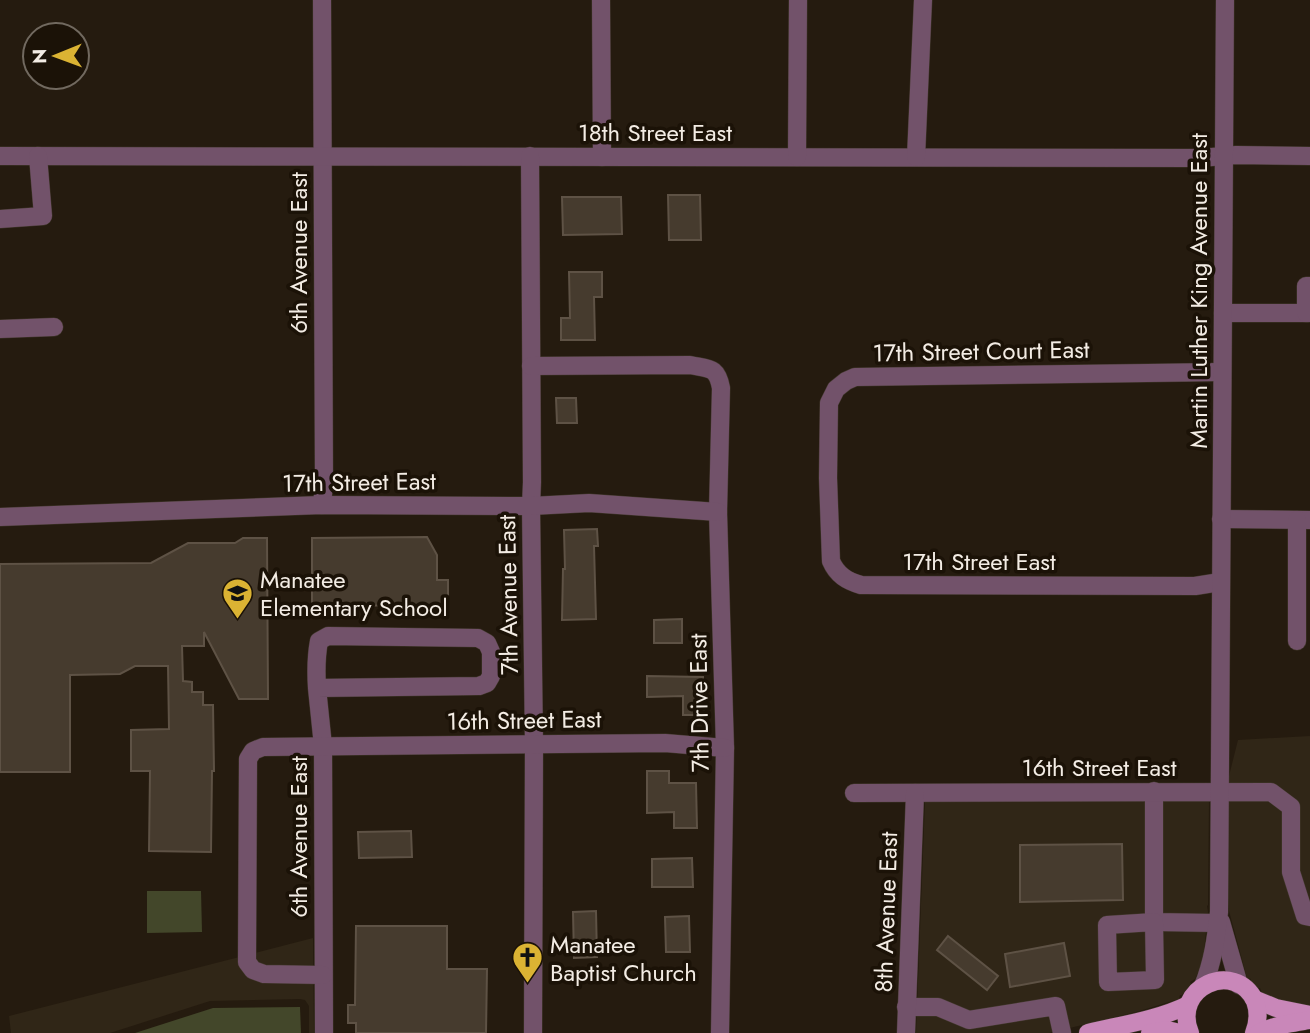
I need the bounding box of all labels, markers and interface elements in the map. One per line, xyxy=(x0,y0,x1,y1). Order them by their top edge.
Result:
north arrow xyxy=(21,21,91,91)
text: N xyxy=(26,49,53,64)
street label: 18th Street East xyxy=(578,115,732,150)
street label: Martin Luther King Avenue East xyxy=(1181,133,1216,449)
street label: 6th Avenue East xyxy=(281,172,316,334)
street label: 17th Street Court East xyxy=(872,332,1090,370)
street label: 17th Street East xyxy=(282,463,436,501)
street label: 7th Avenue East xyxy=(489,514,527,675)
street label: 17th Street East xyxy=(902,544,1056,579)
place label: Manatee Elementary School xyxy=(260,562,448,625)
school or university icon: Manatee Elementary School xyxy=(220,576,254,620)
street label: 7th Drive East xyxy=(680,633,718,773)
street label: 16th Street East xyxy=(446,701,602,739)
street label: 16th Street East xyxy=(1022,750,1177,785)
street label: 6th Avenue East xyxy=(281,756,316,918)
street label: 8th Avenue East xyxy=(866,831,906,993)
place label: Manatee Baptist Church xyxy=(550,927,697,990)
church icon: Manatee Baptist Church xyxy=(510,941,544,985)

